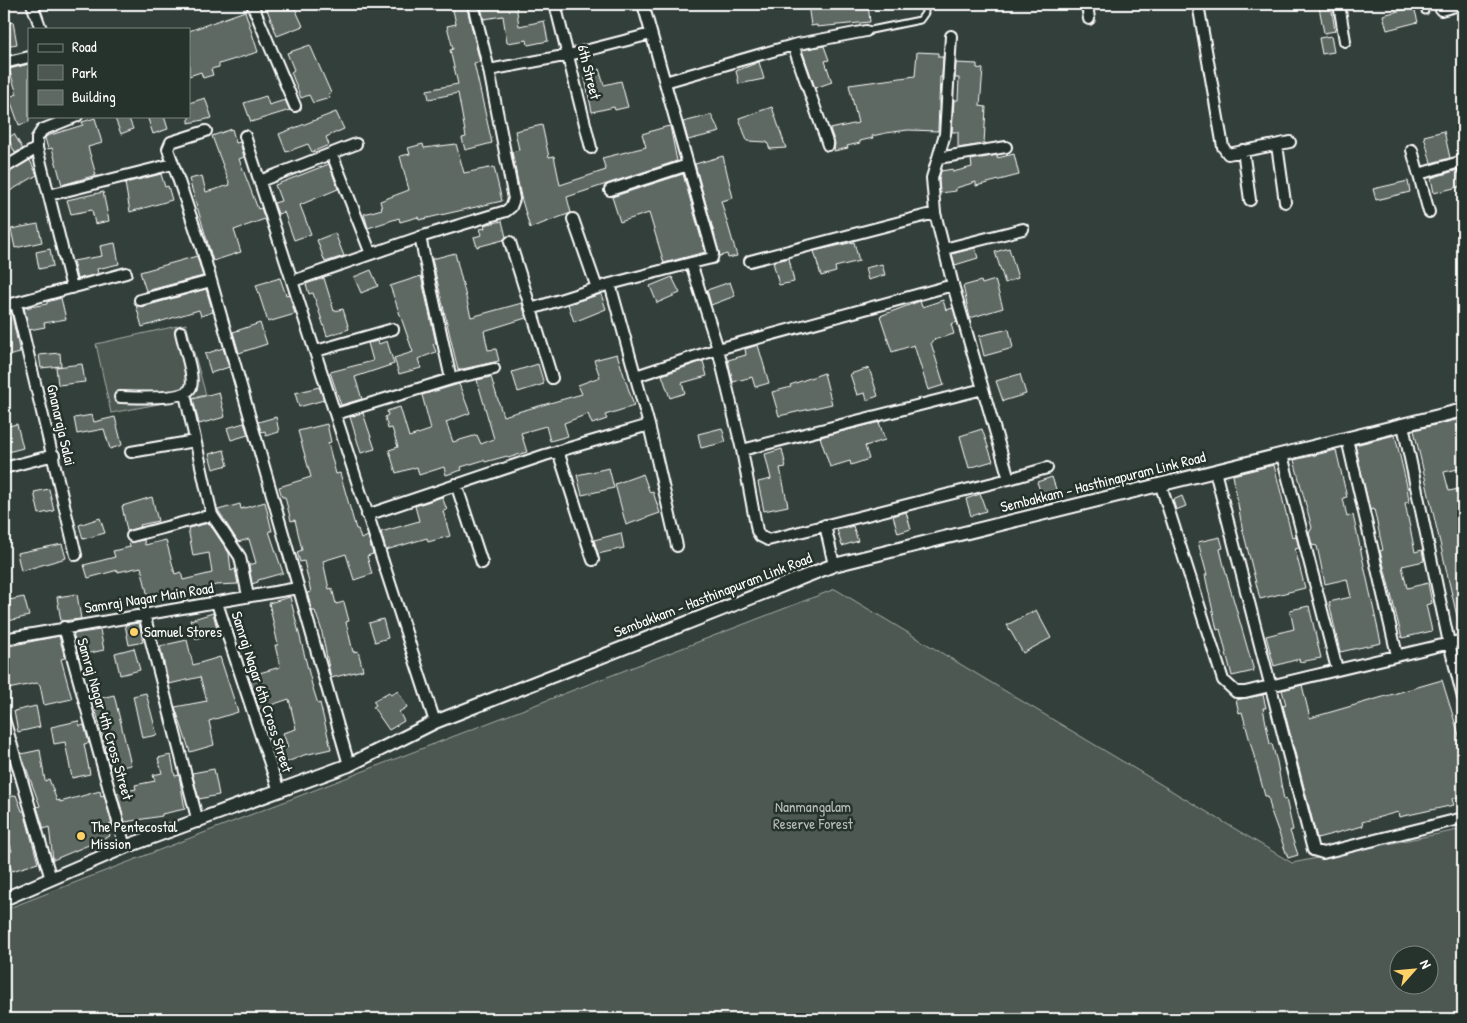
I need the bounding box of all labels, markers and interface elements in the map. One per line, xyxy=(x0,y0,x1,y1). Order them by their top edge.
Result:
legend xyxy=(28,28,190,118)
text: Road xyxy=(72,36,97,57)
street label: 6th Street xyxy=(573,42,607,102)
text: Park xyxy=(72,62,97,83)
text: Building xyxy=(72,86,116,107)
street label: Gnanaraja Salai xyxy=(42,382,81,468)
street label: Sembakkam - Hasthinapuram Link Road xyxy=(998,446,1208,517)
street label: Sembakkam - Hasthinapuram Link Road xyxy=(611,547,815,642)
street label: Samraj Nagar Main Road xyxy=(83,577,215,618)
street label: Samraj Nagar 6th Cross Street xyxy=(227,609,299,776)
place label: Samuel Stores xyxy=(144,621,222,642)
marker: Samuel Stores xyxy=(128,626,140,638)
street label: Samraj Nagar 4th Cross Street xyxy=(72,635,139,803)
park label: Nanmangalam Reserve Forest xyxy=(773,796,854,834)
place label: The Pentecostal Mission xyxy=(91,816,178,854)
marker: The Pentecostal Mission xyxy=(75,830,87,842)
north arrow xyxy=(1390,946,1440,996)
text: N xyxy=(1416,956,1436,972)

